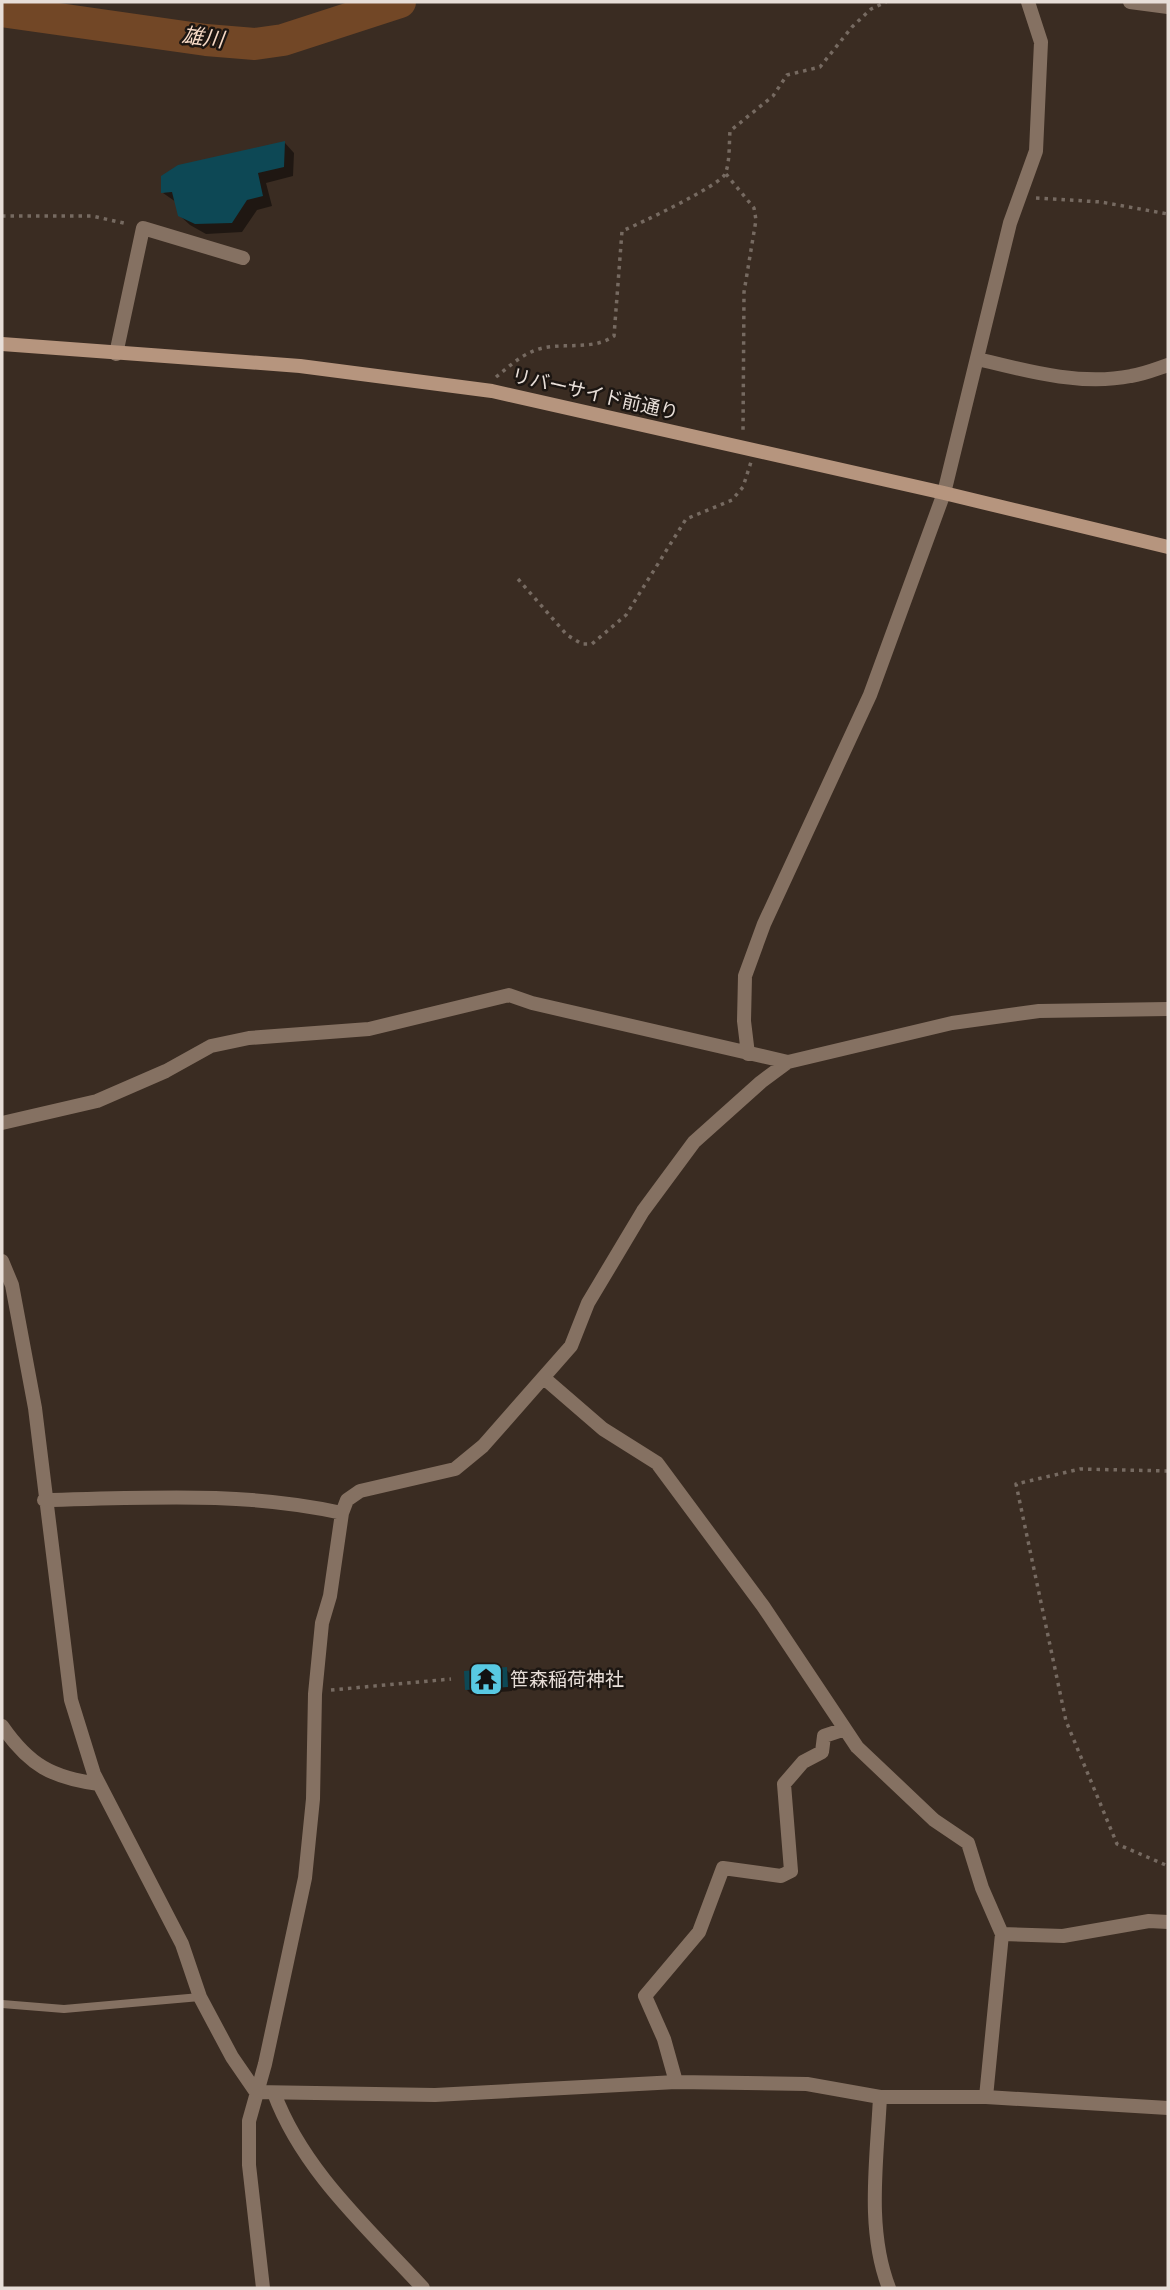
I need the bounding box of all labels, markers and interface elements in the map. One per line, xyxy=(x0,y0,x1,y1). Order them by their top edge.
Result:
water label: 雄川 xyxy=(181,23,227,51)
street label: リバーサイド前通り xyxy=(510,365,680,423)
temple icon: 笹森稲荷神社 xyxy=(467,1660,505,1698)
place label: 笹森稲荷神社 xyxy=(510,1669,624,1690)

